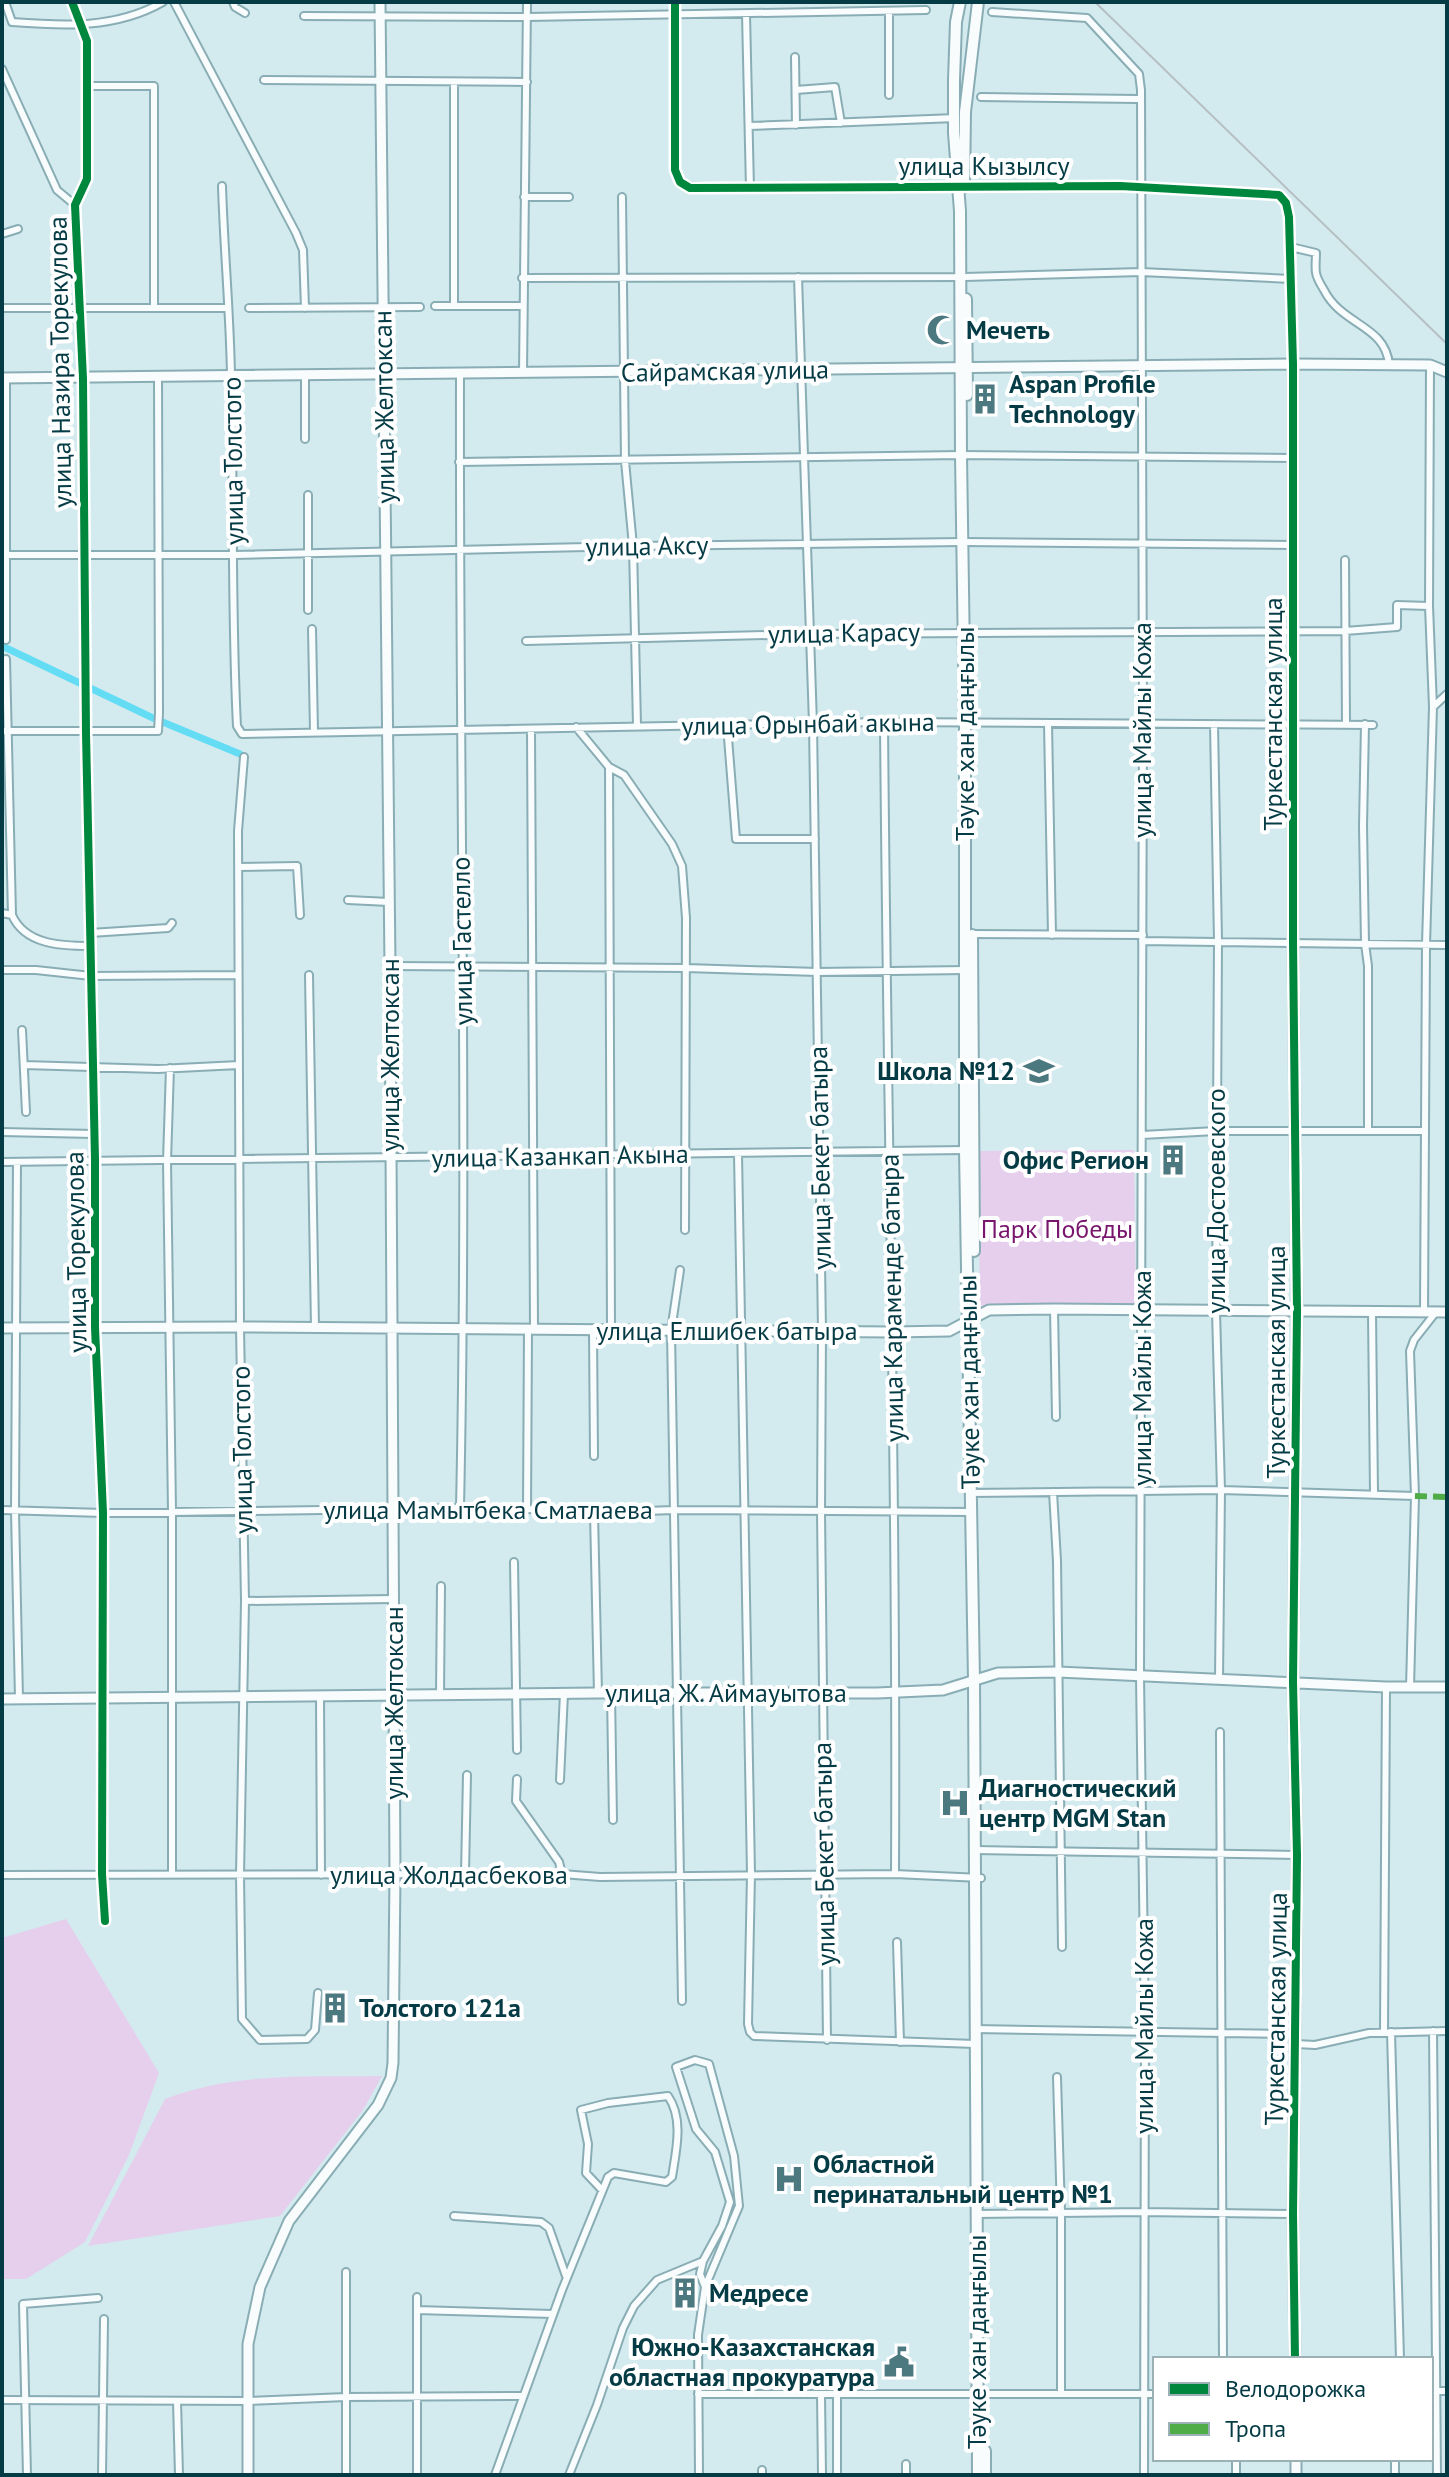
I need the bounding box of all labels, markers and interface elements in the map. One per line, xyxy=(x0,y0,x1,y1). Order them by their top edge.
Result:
street label: улица Кызылсу xyxy=(898,149,1070,182)
street label: улица Назира Торекулова xyxy=(40,216,79,508)
street label: улица Желтоксан xyxy=(365,310,402,504)
mosque icon: Мечеть xyxy=(925,313,959,347)
place label: Мечеть xyxy=(966,313,1050,346)
street label: Сайрамская улица xyxy=(621,352,829,389)
place label: Aspan Profile Technology xyxy=(1009,367,1156,430)
street label: улица Толстого xyxy=(215,376,250,546)
building icon: Aspan Profile Technology xyxy=(968,382,1002,416)
street label: улица Аксу xyxy=(585,528,709,563)
street label: Туркестанская улица xyxy=(1256,597,1289,831)
street label: улица Карасу xyxy=(768,615,920,650)
street label: улица Майлы Кожа xyxy=(1125,622,1158,838)
street label: Тәуке хан даңғылы xyxy=(948,627,981,841)
street label: улица Орынбай акына xyxy=(681,705,935,742)
street label: улица Гастелло xyxy=(444,856,479,1026)
street label: улица Желтоксан xyxy=(373,958,406,1152)
street label: улица Бекет батыра xyxy=(801,1046,838,1270)
place label: Школа №12 xyxy=(877,1054,1015,1087)
school or university icon: Школа №12 xyxy=(1022,1054,1056,1088)
street label: улица Достоевского xyxy=(1199,1088,1232,1314)
street label: улица Казанкап Акына xyxy=(431,1137,689,1174)
place label: Офис Регион xyxy=(1003,1143,1149,1176)
building icon: Офис Регион xyxy=(1156,1143,1190,1177)
street label: улица Торекулова xyxy=(57,1151,94,1353)
street label: улица Караменде батыра xyxy=(872,1154,911,1442)
park label: Парк Победы xyxy=(981,1212,1133,1245)
street label: Туркестанская улица xyxy=(1259,1245,1292,1479)
street label: улица Майлы Кожа xyxy=(1125,1270,1158,1486)
street label: Тәуке хан даңғылы xyxy=(950,1274,987,1490)
street label: улица Елшибек батыра xyxy=(596,1314,858,1347)
street label: улица Толстого xyxy=(224,1365,259,1535)
street label: улица Мамытбека Сматлаева xyxy=(323,1493,653,1526)
street label: улица Желтоксан xyxy=(377,1606,410,1800)
street label: улица Ж. Аймауытова xyxy=(605,1676,847,1709)
street label: улица Бекет батыра xyxy=(805,1742,842,1966)
place label: Диагностический центр MGM Stan xyxy=(979,1771,1176,1834)
hospital icon: Диагностический центр MGM Stan xyxy=(938,1786,972,1820)
street label: улица Жолдасбекова xyxy=(330,1858,568,1891)
street label: Туркестанская улица xyxy=(1257,1892,1294,2126)
street label: улица Майлы Кожа xyxy=(1127,1918,1160,2134)
building icon: Толстого 121а xyxy=(318,1991,352,2025)
place label: Толстого 121а xyxy=(359,1991,521,2024)
place label: Областной перинатальный центр №1 xyxy=(813,2147,1113,2210)
hospital icon: Областной перинатальный центр №1 xyxy=(772,2162,806,2196)
street label: Тәуке хан даңғылы xyxy=(960,2235,993,2449)
building icon: Медресе xyxy=(668,2276,702,2310)
place label: Медресе xyxy=(709,2276,809,2309)
place label: Южно-Казахстанская областная прокуратура xyxy=(609,2330,875,2393)
public building icon: Южно-Казахстанская областная прокуратура xyxy=(882,2345,916,2379)
legend xyxy=(1153,2357,1433,2461)
text: Велодорожка xyxy=(1225,2373,1366,2404)
text: Тропа xyxy=(1225,2413,1286,2444)

